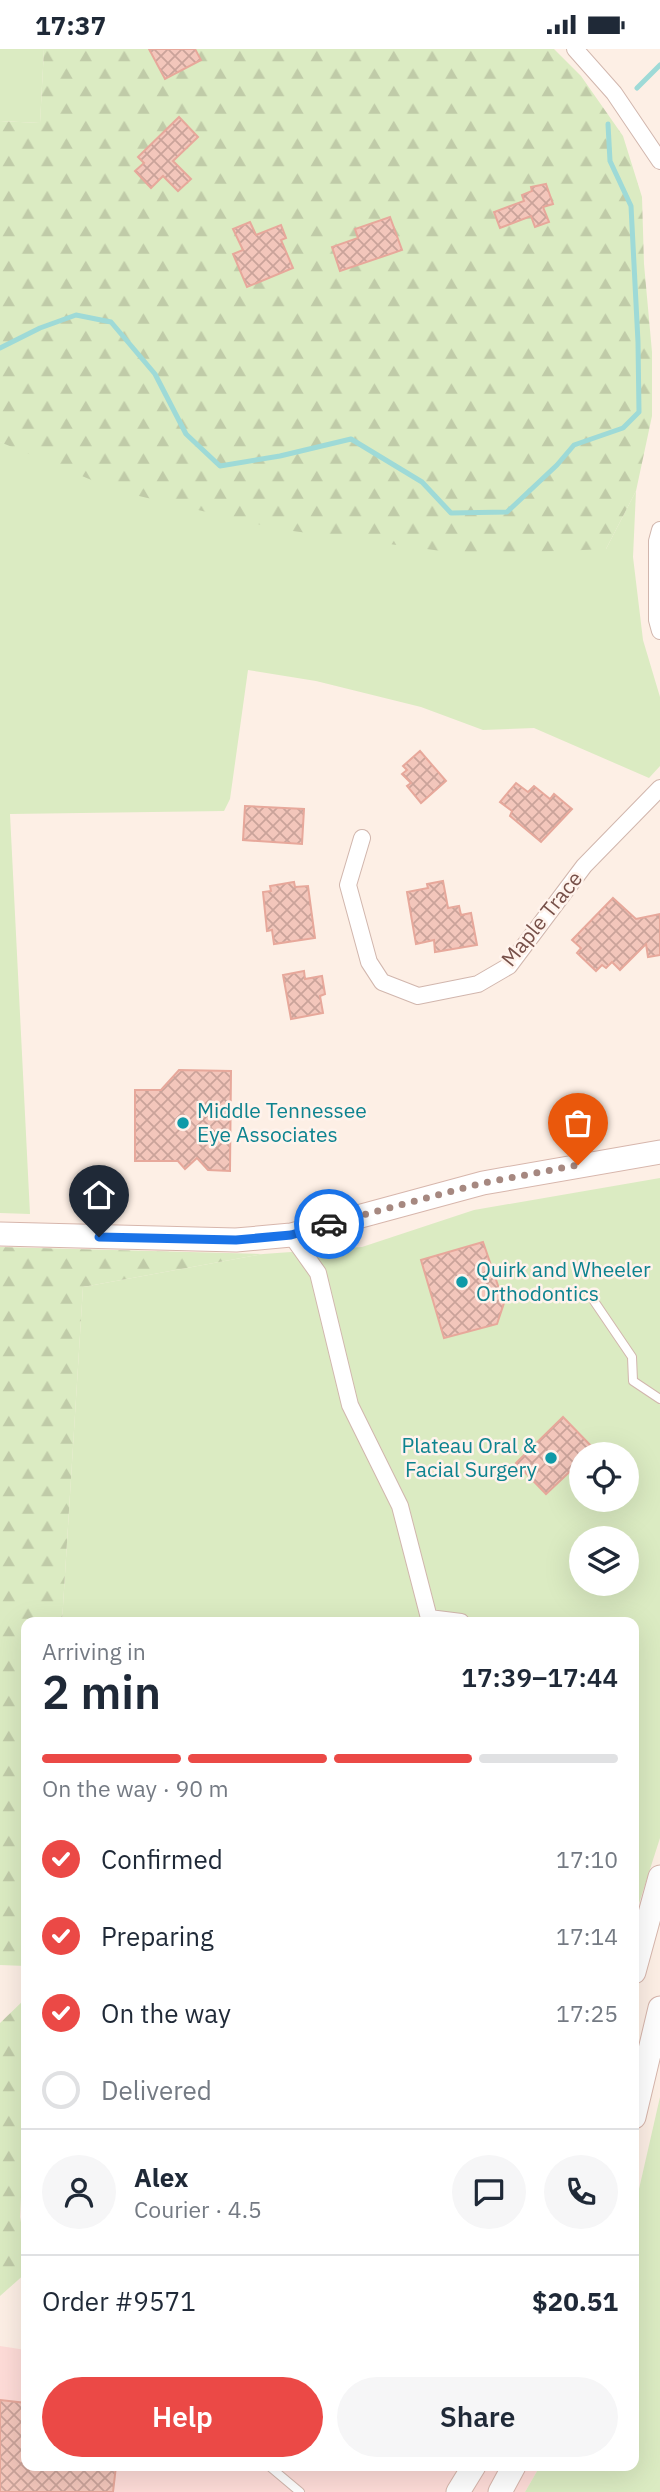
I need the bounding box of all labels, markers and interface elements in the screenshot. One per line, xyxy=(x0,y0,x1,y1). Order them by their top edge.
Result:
text: 17:37 xyxy=(35,8,106,42)
street label: Maple Trace xyxy=(494,865,588,972)
pin xyxy=(548,1093,608,1165)
place label: Middle Tennessee Eye Associates xyxy=(197,1096,367,1148)
icon: bag xyxy=(559,1104,597,1142)
marker: Middle Tennessee Eye Associates xyxy=(175,1115,191,1131)
pin xyxy=(69,1165,129,1237)
icon: home xyxy=(80,1176,118,1214)
courier xyxy=(294,1189,364,1259)
icon: car xyxy=(310,1205,348,1243)
place label: Quirk and Wheeler Orthodontics xyxy=(476,1255,651,1307)
marker: Quirk and Wheeler Orthodontics xyxy=(454,1274,470,1290)
place label: Plateau Oral & Facial Surgery xyxy=(401,1431,538,1483)
map controls xyxy=(569,1442,639,1596)
button: locate xyxy=(569,1442,639,1512)
marker: Plateau Oral & Facial Surgery xyxy=(543,1450,559,1466)
button: layers xyxy=(569,1526,639,1596)
text: Arriving in xyxy=(42,1636,146,1666)
text: 17:39–17:44 xyxy=(461,1660,618,1694)
text: 2 min xyxy=(42,1662,161,1722)
text: On the way · 90 m xyxy=(42,1773,229,1803)
icon: check xyxy=(42,1840,80,1878)
text: Confirmed xyxy=(101,1842,223,1876)
text: 17:10 xyxy=(556,1844,618,1874)
icon: check xyxy=(42,1917,80,1955)
text: Preparing xyxy=(101,1919,214,1953)
text: 17:14 xyxy=(556,1921,618,1951)
icon: check xyxy=(42,1994,80,2032)
text: On the way xyxy=(101,1996,231,2030)
text: 17:25 xyxy=(556,1998,618,2028)
text: Delivered xyxy=(101,2073,212,2107)
button: person xyxy=(42,2155,116,2229)
button: chat xyxy=(452,2155,526,2229)
button: phone xyxy=(544,2155,618,2229)
text: Alex xyxy=(134,2160,188,2194)
text: Courier · 4.5 xyxy=(134,2194,262,2224)
text: Order #9571 xyxy=(42,2284,196,2318)
text: $20.51 xyxy=(532,2284,618,2318)
button: Help xyxy=(42,2377,323,2457)
button: Share xyxy=(337,2377,618,2457)

